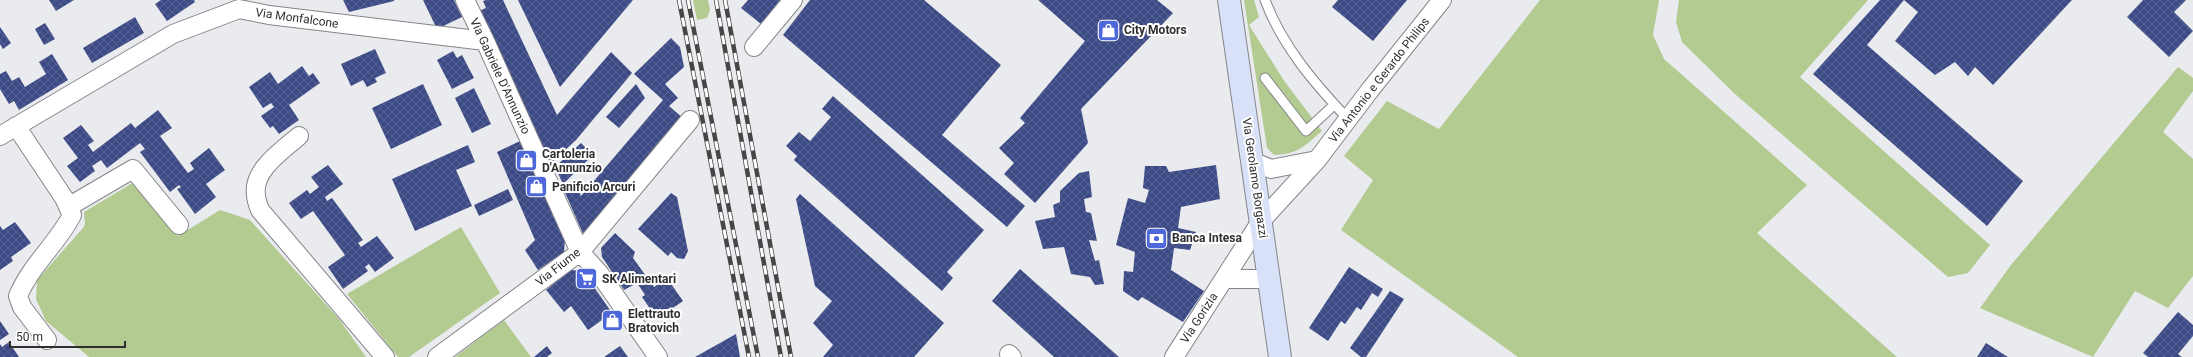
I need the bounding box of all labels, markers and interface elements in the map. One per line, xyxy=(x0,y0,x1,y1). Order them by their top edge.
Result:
street label: Via Monfalcone xyxy=(255,5,339,31)
street label: Via Antonio e Gerardo Philips xyxy=(1326,15,1432,145)
street label: Via Gabriele D'Annunzio xyxy=(467,16,533,136)
shop icon: City Motors xyxy=(1095,17,1121,43)
place label: City Motors xyxy=(1124,23,1187,37)
street label: Via Gerolamo Borgazzi xyxy=(1240,117,1270,239)
place label: Cartoleria D'Annunzio xyxy=(542,147,602,175)
shop icon: Cartoleria D'Annunzio xyxy=(513,148,539,174)
shop icon: Panificio Arcuri xyxy=(524,174,550,200)
place label: Panificio Arcuri xyxy=(552,180,635,194)
bank icon: Banca Intesa xyxy=(1143,225,1169,251)
place label: Banca Intesa xyxy=(1172,231,1242,245)
street label: Via Fiume xyxy=(533,245,583,289)
supermarket icon: SK Alimentari xyxy=(573,266,599,292)
place label: SK Alimentari xyxy=(602,272,676,286)
street label: Via Gorizia xyxy=(1177,290,1221,346)
place label: Elettrauto Bratovich xyxy=(628,307,681,335)
shop icon: Elettrauto Bratovich xyxy=(600,308,626,334)
scale bar xyxy=(10,323,125,349)
text: 50 m xyxy=(16,330,43,344)

